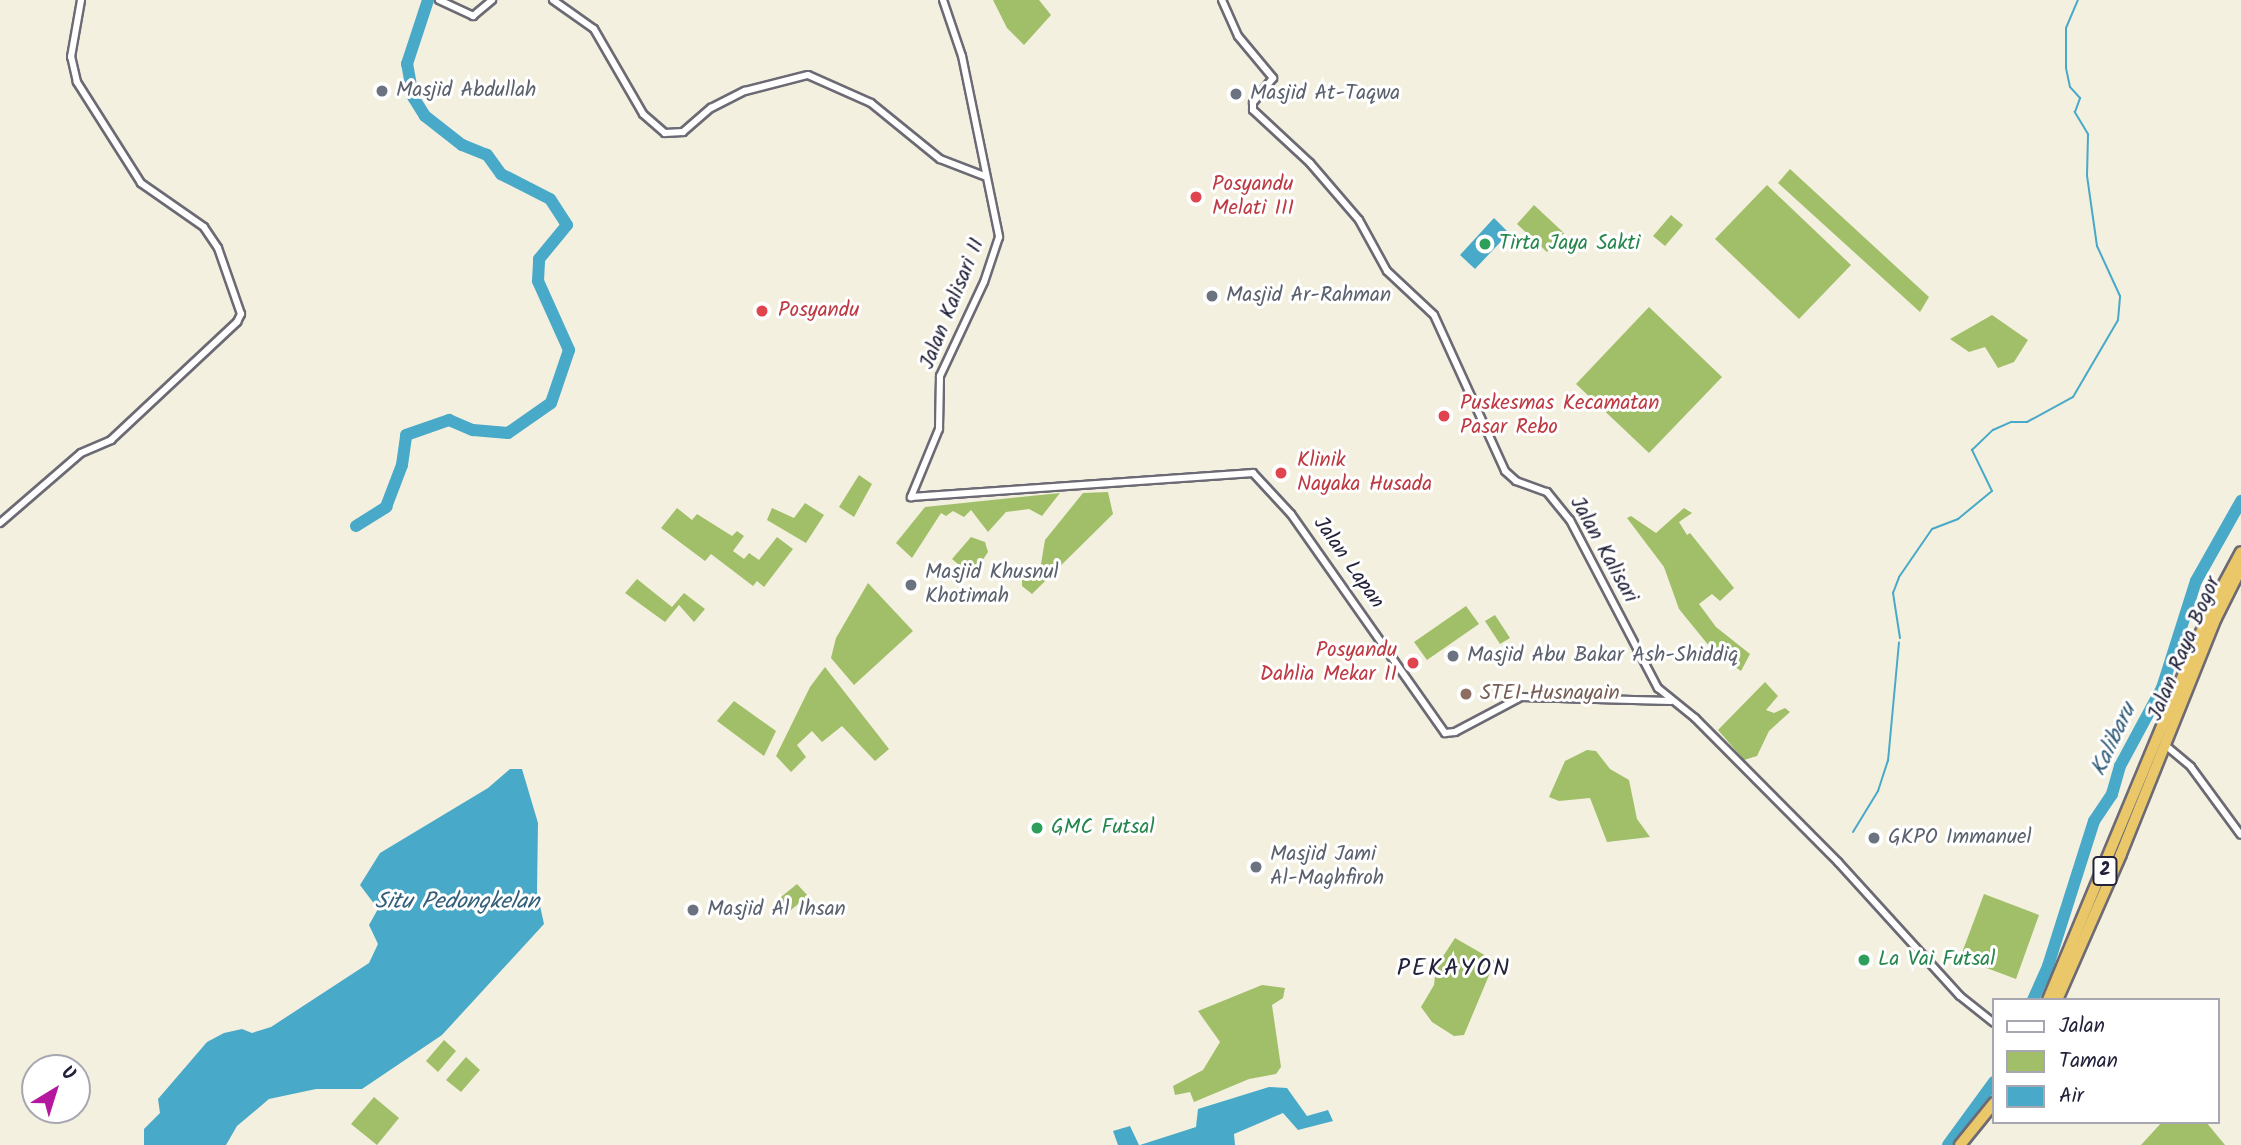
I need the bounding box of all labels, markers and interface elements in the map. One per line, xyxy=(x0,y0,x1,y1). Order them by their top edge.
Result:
place label: Masjid Abdullah xyxy=(396,78,536,104)
place label: Masjid At-Taqwa xyxy=(1250,81,1400,107)
marker: Masjid Abdullah xyxy=(374,83,390,99)
marker: Masjid At-Taqwa xyxy=(1228,86,1244,102)
place label: Posyandu Melati III xyxy=(1212,172,1294,222)
marker: Posyandu Melati III xyxy=(1186,187,1206,207)
place label: Tirta Jaya Sakti xyxy=(1499,231,1640,257)
street label: Jalan Kalisari II xyxy=(915,235,991,373)
marker: Tirta Jaya Sakti xyxy=(1477,236,1493,252)
place label: Masjid Ar-Rahman xyxy=(1226,283,1391,309)
marker: Masjid Ar-Rahman xyxy=(1204,288,1220,304)
place label: Posyandu xyxy=(778,298,859,324)
marker: Posyandu xyxy=(752,301,772,321)
place label: Puskesmas Kecamatan Pasar Rebo xyxy=(1460,391,1659,441)
marker: Puskesmas Kecamatan Pasar Rebo xyxy=(1434,406,1454,426)
place label: Klinik Nayaka Husada xyxy=(1297,448,1432,498)
marker: Klinik Nayaka Husada xyxy=(1271,463,1291,483)
street label: Jalan Kalisari xyxy=(1564,493,1642,607)
street label: Jalan Lapan xyxy=(1307,512,1389,614)
place label: Masjid Khusnul Khotimah xyxy=(925,560,1059,610)
street label: Jalan Raya Bogor xyxy=(2143,573,2227,725)
marker: Masjid Khusnul Khotimah xyxy=(903,577,919,593)
place label: Posyandu Dahlia Mekar II xyxy=(1260,638,1397,688)
place label: Masjid Abu Bakar Ash-Shiddiq xyxy=(1467,643,1738,669)
marker: Masjid Abu Bakar Ash-Shiddiq xyxy=(1445,648,1461,664)
marker: Posyandu Dahlia Mekar II xyxy=(1403,653,1423,673)
place label: STEI Husnayain xyxy=(1480,681,1620,707)
marker: STEI Husnayain xyxy=(1458,686,1474,702)
water label: Kalibaru xyxy=(2085,699,2143,781)
place label: GMC Futsal xyxy=(1051,815,1155,841)
marker: GMC Futsal xyxy=(1029,820,1045,836)
place label: GKPO Immanuel xyxy=(1888,825,2032,851)
marker: GKPO Immanuel xyxy=(1866,830,1882,846)
place label: Masjid Jami Al-Maghfiroh xyxy=(1270,842,1384,892)
road number: 2 xyxy=(2091,856,2119,886)
marker: Masjid Jami Al-Maghfiroh xyxy=(1248,859,1264,875)
water label: Situ Pedongkelan xyxy=(375,888,539,916)
place label: Masjid Al Ihsan xyxy=(707,897,846,923)
marker: Masjid Al Ihsan xyxy=(685,902,701,918)
place label: La Vai Futsal xyxy=(1878,947,1995,973)
marker: La Vai Futsal xyxy=(1856,952,1872,968)
district label: PEKAYON xyxy=(1398,955,1510,983)
legend xyxy=(1993,998,2220,1124)
text: Jalan xyxy=(2059,1010,2105,1043)
text: Taman xyxy=(2059,1045,2118,1078)
north arrow xyxy=(21,1054,91,1124)
text: U xyxy=(54,1059,81,1089)
text: Air xyxy=(2059,1080,2084,1113)

